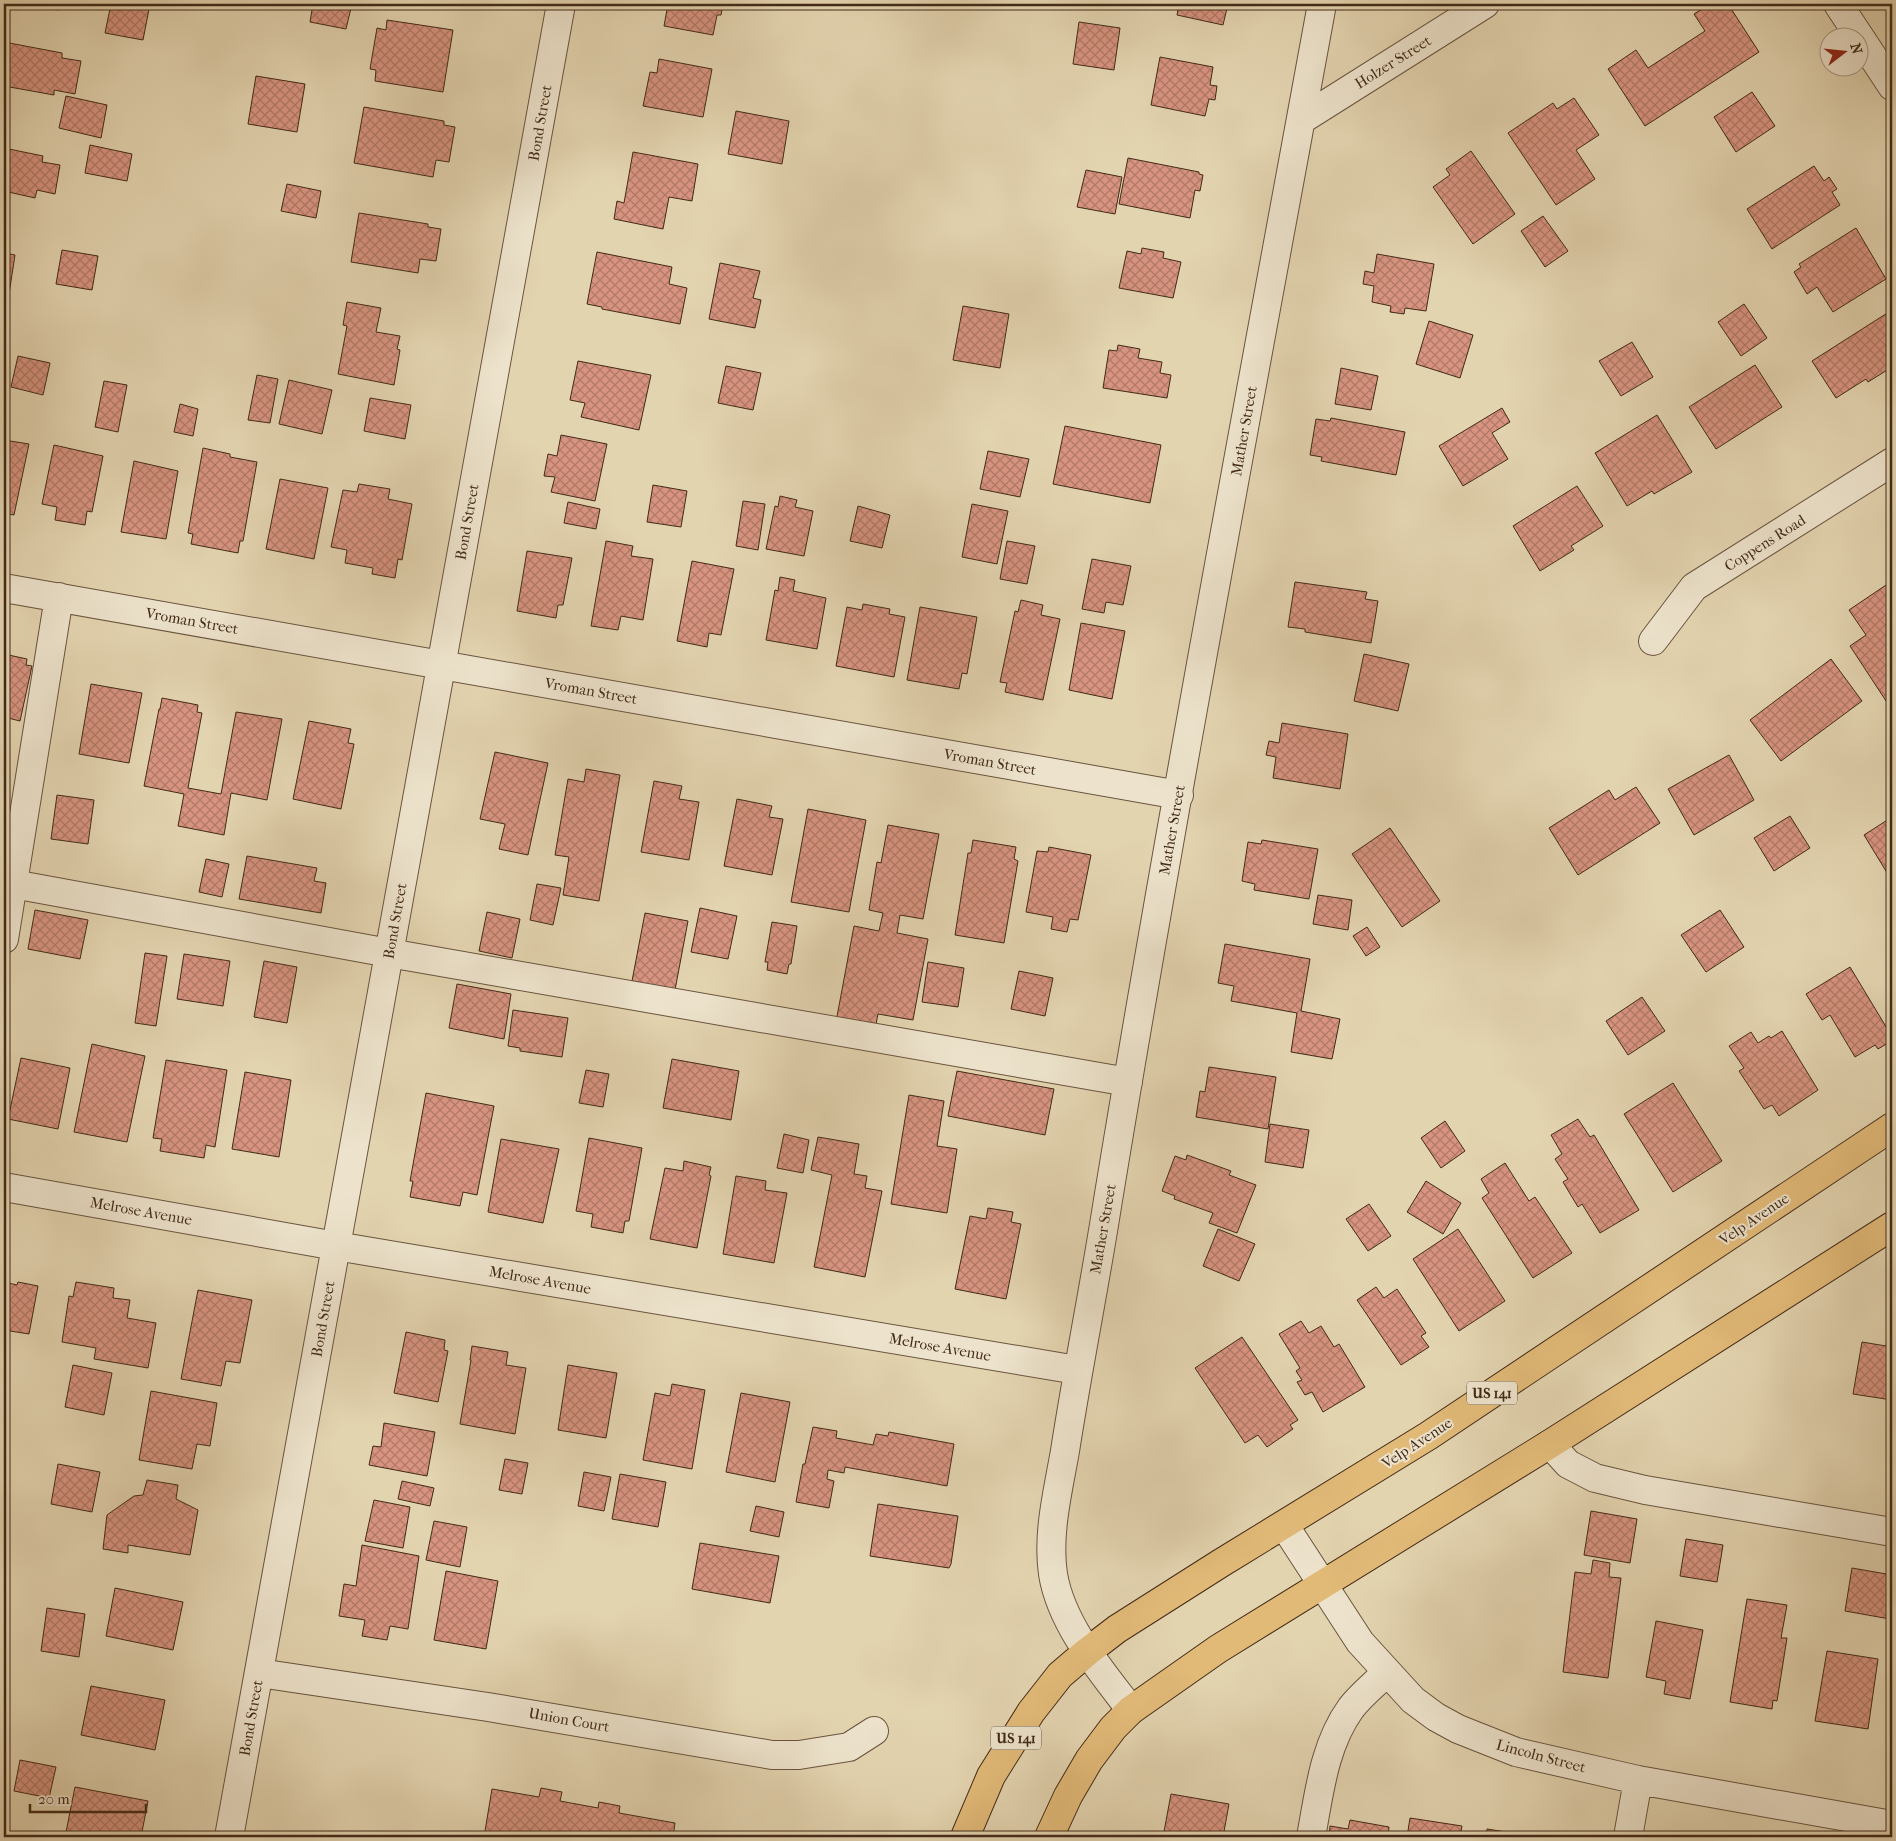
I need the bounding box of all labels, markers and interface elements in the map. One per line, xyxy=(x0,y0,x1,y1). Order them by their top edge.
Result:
north arrow xyxy=(1818,28,1868,78)
street label: Holzer Street xyxy=(1352,31,1435,93)
text: N xyxy=(1846,41,1866,56)
street label: Bond Street xyxy=(524,83,556,162)
street label: Mather Street xyxy=(1227,384,1261,477)
street label: Bond Street xyxy=(451,482,483,561)
street label: Coppens Road xyxy=(1721,510,1810,575)
street label: Vroman Street xyxy=(143,604,240,638)
street label: Vroman Street xyxy=(542,674,639,708)
street label: Vroman Street xyxy=(941,745,1038,779)
street label: Mather Street xyxy=(1155,783,1189,876)
street label: Bond Street xyxy=(379,881,411,960)
street label: Mather Street xyxy=(1086,1182,1120,1275)
street label: Velp Avenue xyxy=(1715,1189,1793,1249)
street label: Melrose Avenue xyxy=(88,1193,194,1229)
street label: Melrose Avenue xyxy=(487,1262,593,1298)
street label: Bond Street xyxy=(307,1279,339,1358)
street label: Melrose Avenue xyxy=(887,1329,993,1365)
road number: US 141 xyxy=(1467,1382,1517,1405)
street label: Velp Avenue xyxy=(1378,1413,1456,1473)
street label: Bond Street xyxy=(235,1678,267,1757)
street label: Union Court xyxy=(527,1704,612,1736)
road number: US 141 xyxy=(991,1726,1041,1750)
street label: Lincoln Street xyxy=(1494,1735,1588,1777)
scale bar xyxy=(30,1781,146,1813)
text: 20 m xyxy=(38,1790,70,1808)

